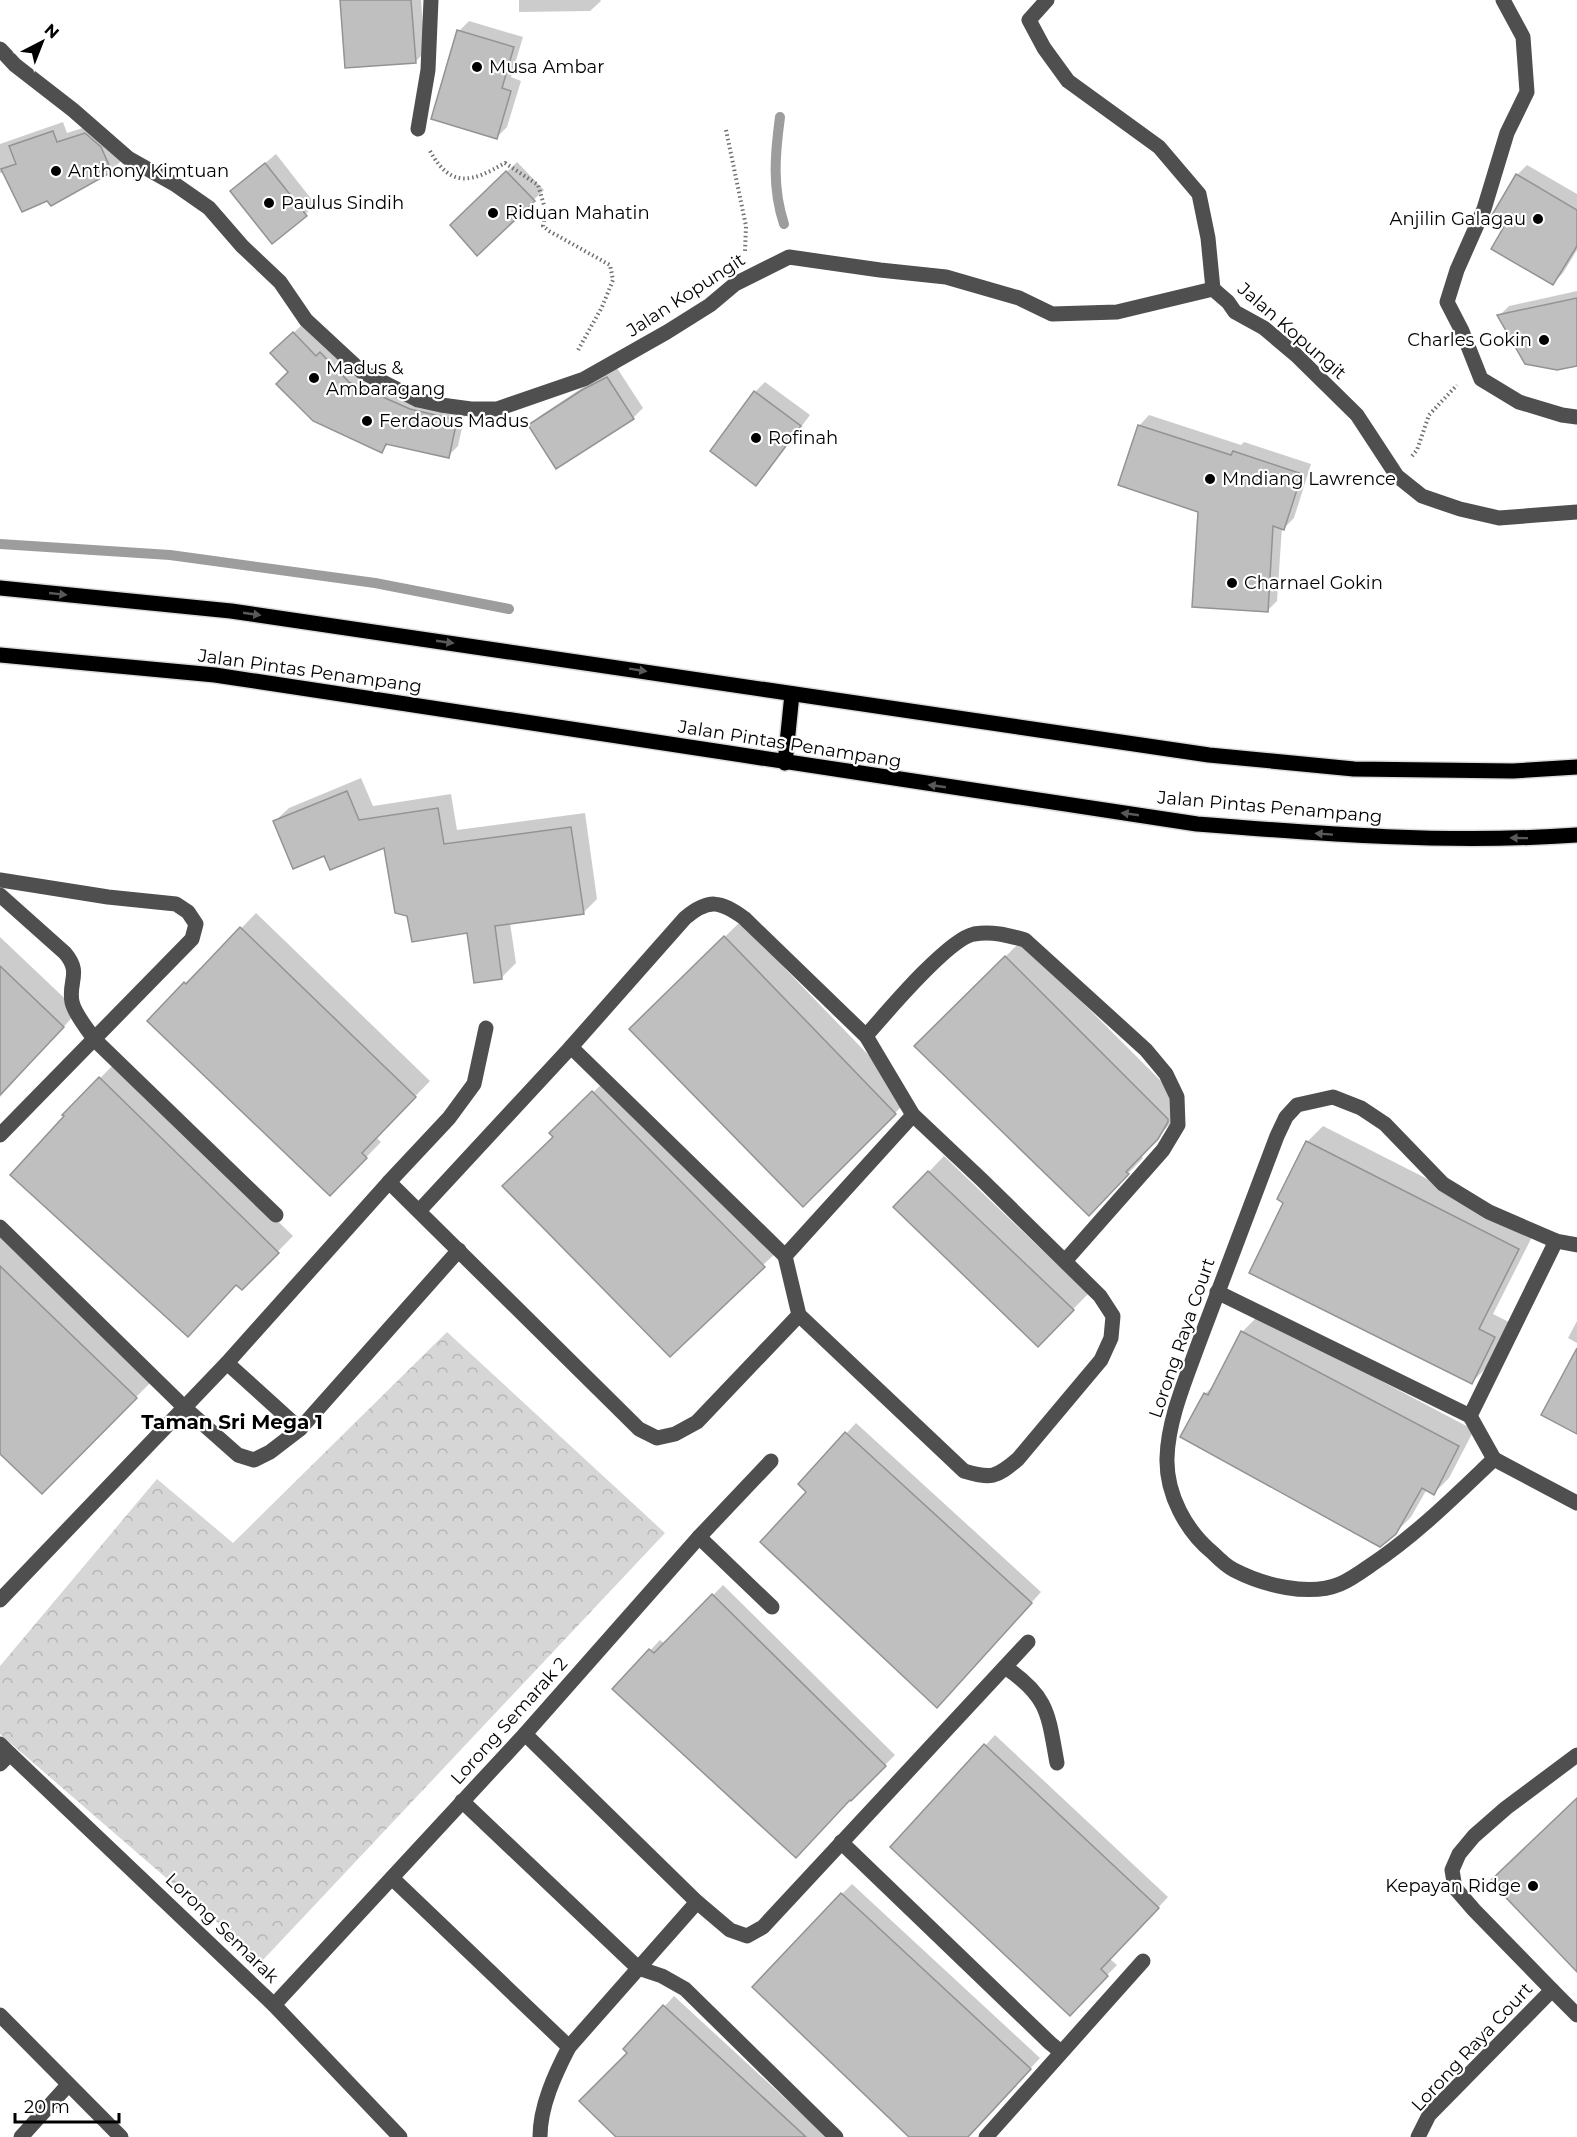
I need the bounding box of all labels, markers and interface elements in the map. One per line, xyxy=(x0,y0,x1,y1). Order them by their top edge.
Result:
north arrow xyxy=(12,12,72,72)
text: N xyxy=(41,20,63,43)
place label: Musa Ambar xyxy=(489,56,604,78)
marker: Musa Ambar xyxy=(470,60,484,74)
place label: Anthony Kimtuan xyxy=(68,160,229,182)
marker: Anthony Kimtuan xyxy=(49,164,63,178)
place label: Paulus Sindih xyxy=(281,192,404,214)
marker: Paulus Sindih xyxy=(262,196,276,210)
place label: Riduan Mahatin xyxy=(505,202,650,224)
marker: Riduan Mahatin xyxy=(486,206,500,220)
place label: Anjilin Galagau xyxy=(1390,208,1526,230)
marker: Anjilin Galagau xyxy=(1531,212,1545,226)
street label: Jalan Kopungit xyxy=(622,249,749,342)
street label: Jalan Kopungit xyxy=(1233,277,1351,384)
place label: Charles Gokin xyxy=(1407,329,1532,351)
marker: Charles Gokin xyxy=(1537,333,1551,347)
place label: Madus & Ambaragang xyxy=(326,357,445,400)
marker: Madus & Ambaragang xyxy=(307,371,321,385)
place label: Ferdaous Madus xyxy=(379,410,529,432)
marker: Ferdaous Madus xyxy=(360,414,374,428)
place label: Rofinah xyxy=(768,427,838,449)
marker: Rofinah xyxy=(749,431,763,445)
place label: Mndiang Lawrence xyxy=(1222,468,1396,490)
marker: Mndiang Lawrence xyxy=(1203,472,1217,486)
place label: Charnael Gokin xyxy=(1244,572,1383,594)
marker: Charnael Gokin xyxy=(1225,576,1239,590)
one-way arrow xyxy=(49,589,68,599)
one-way arrow xyxy=(243,610,262,619)
one-way arrow xyxy=(436,638,455,647)
street label: Jalan Pintas Penampang xyxy=(196,644,423,698)
one-way arrow xyxy=(629,666,648,675)
street label: Jalan Pintas Penampang xyxy=(676,715,903,773)
one-way arrow xyxy=(927,781,946,790)
street label: Jalan Pintas Penampang xyxy=(1156,786,1383,828)
one-way arrow xyxy=(1120,810,1139,819)
one-way arrow xyxy=(1314,829,1333,839)
one-way arrow xyxy=(1509,833,1528,843)
street label: Lorong Raya Court xyxy=(1144,1255,1220,1421)
district label: Taman Sri Mega 1 xyxy=(141,1410,323,1434)
street label: Lorong Semarak 2 xyxy=(446,1653,572,1789)
street label: Lorong Semarak xyxy=(161,1868,283,1988)
place label: Kepayan Ridge xyxy=(1385,1875,1521,1897)
marker: Kepayan Ridge xyxy=(1526,1879,1540,1893)
street label: Lorong Raya Court xyxy=(1407,1978,1537,2116)
scale bar xyxy=(15,2086,118,2124)
text: 20 m xyxy=(24,2096,70,2118)

